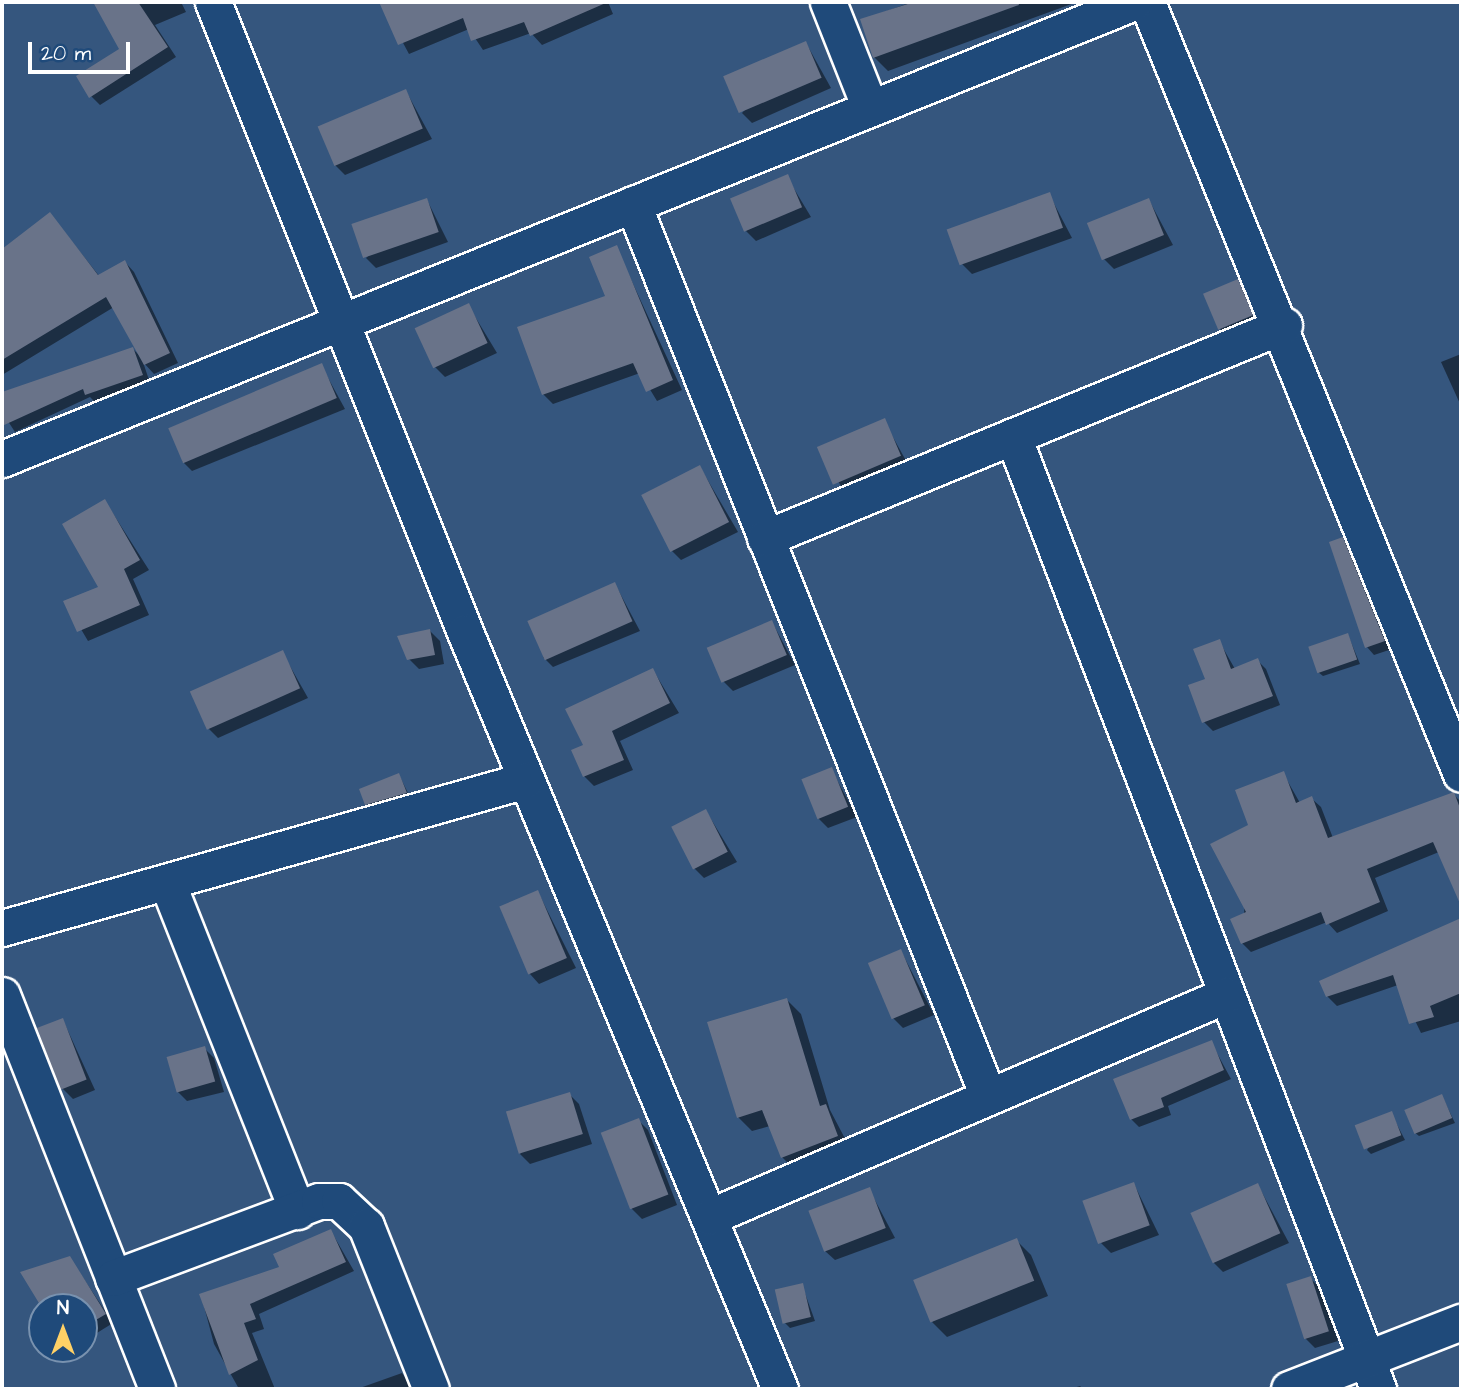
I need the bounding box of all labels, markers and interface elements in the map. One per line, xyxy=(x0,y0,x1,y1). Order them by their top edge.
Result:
scale bar xyxy=(32,28,133,72)
text: 20 m xyxy=(41,39,91,68)
north arrow xyxy=(28,1293,98,1363)
text: N xyxy=(57,1295,69,1322)

